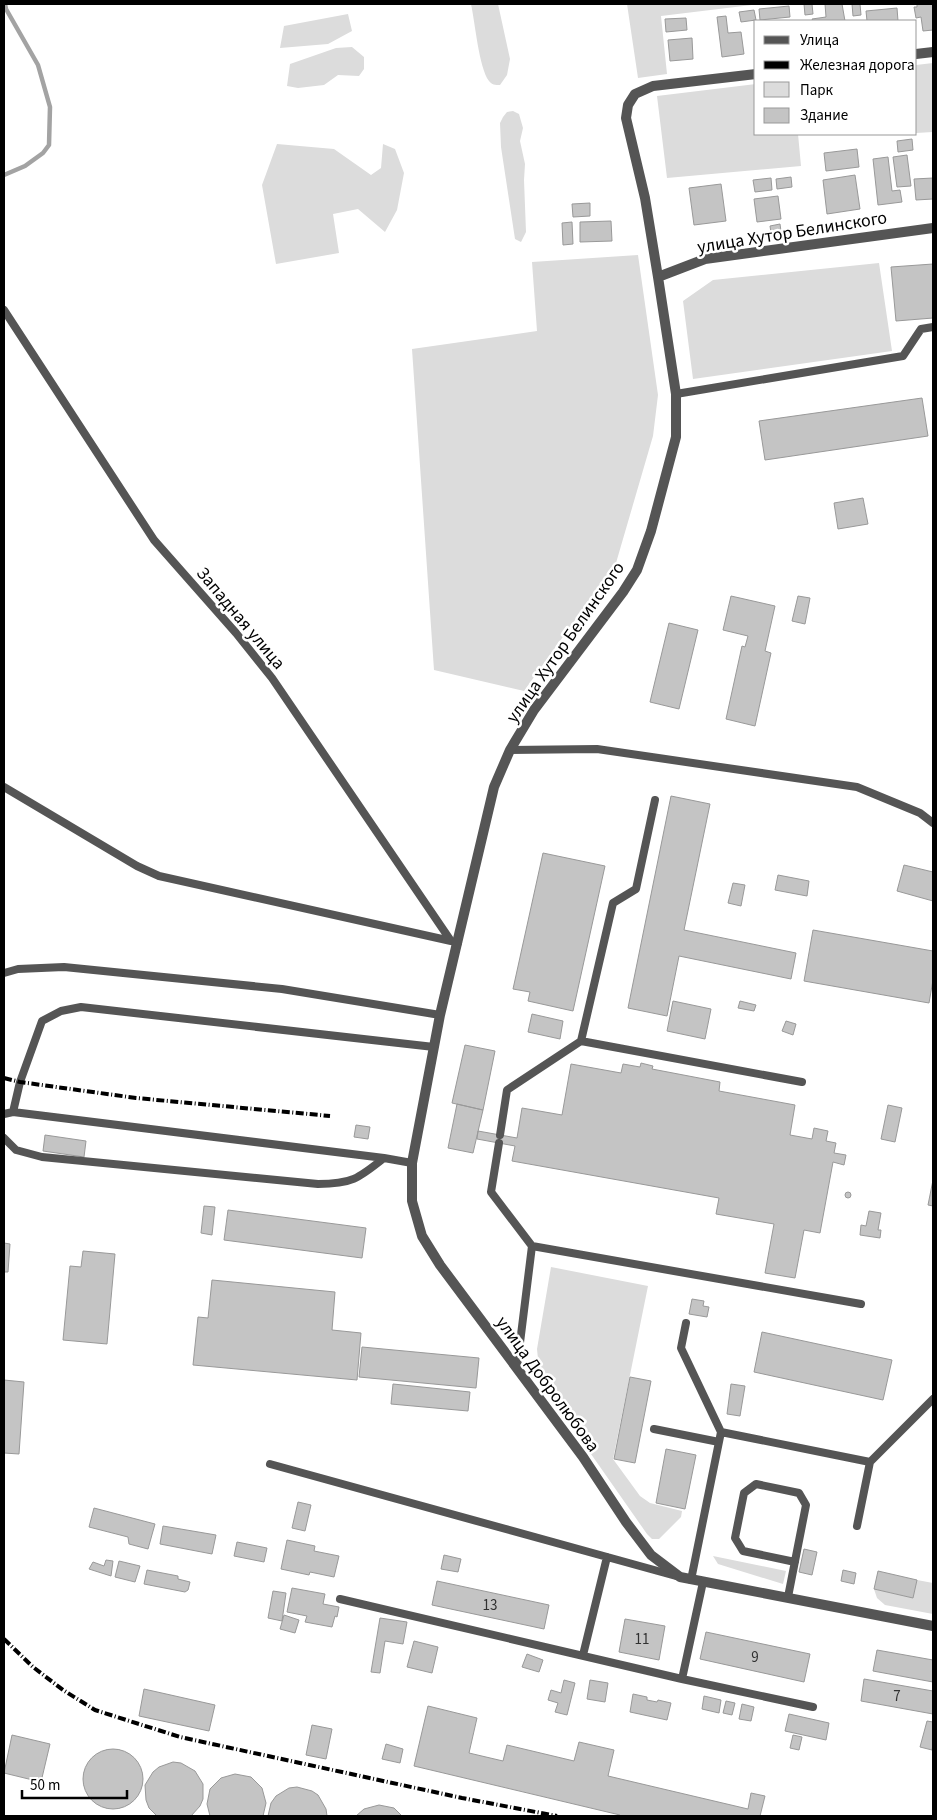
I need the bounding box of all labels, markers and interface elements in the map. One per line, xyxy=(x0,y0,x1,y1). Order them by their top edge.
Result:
legend xyxy=(754,20,917,135)
text: Улица xyxy=(800,30,839,51)
text: Железная дорога xyxy=(800,55,915,76)
text: Парк xyxy=(800,80,834,101)
text: Здание xyxy=(800,105,848,126)
street label: улица Хутор Белинского xyxy=(695,205,889,260)
street label: улица Хутор Белинского xyxy=(500,557,631,728)
street label: Западная улица xyxy=(190,562,291,675)
street label: улица Добролюбова xyxy=(490,1311,605,1457)
house number: 13 xyxy=(483,1595,497,1616)
house number: 11 xyxy=(635,1629,649,1650)
house number: 9 xyxy=(751,1647,759,1668)
house number: 7 xyxy=(893,1686,901,1707)
scale bar xyxy=(22,1768,128,1800)
text: 50 m xyxy=(30,1775,60,1796)

